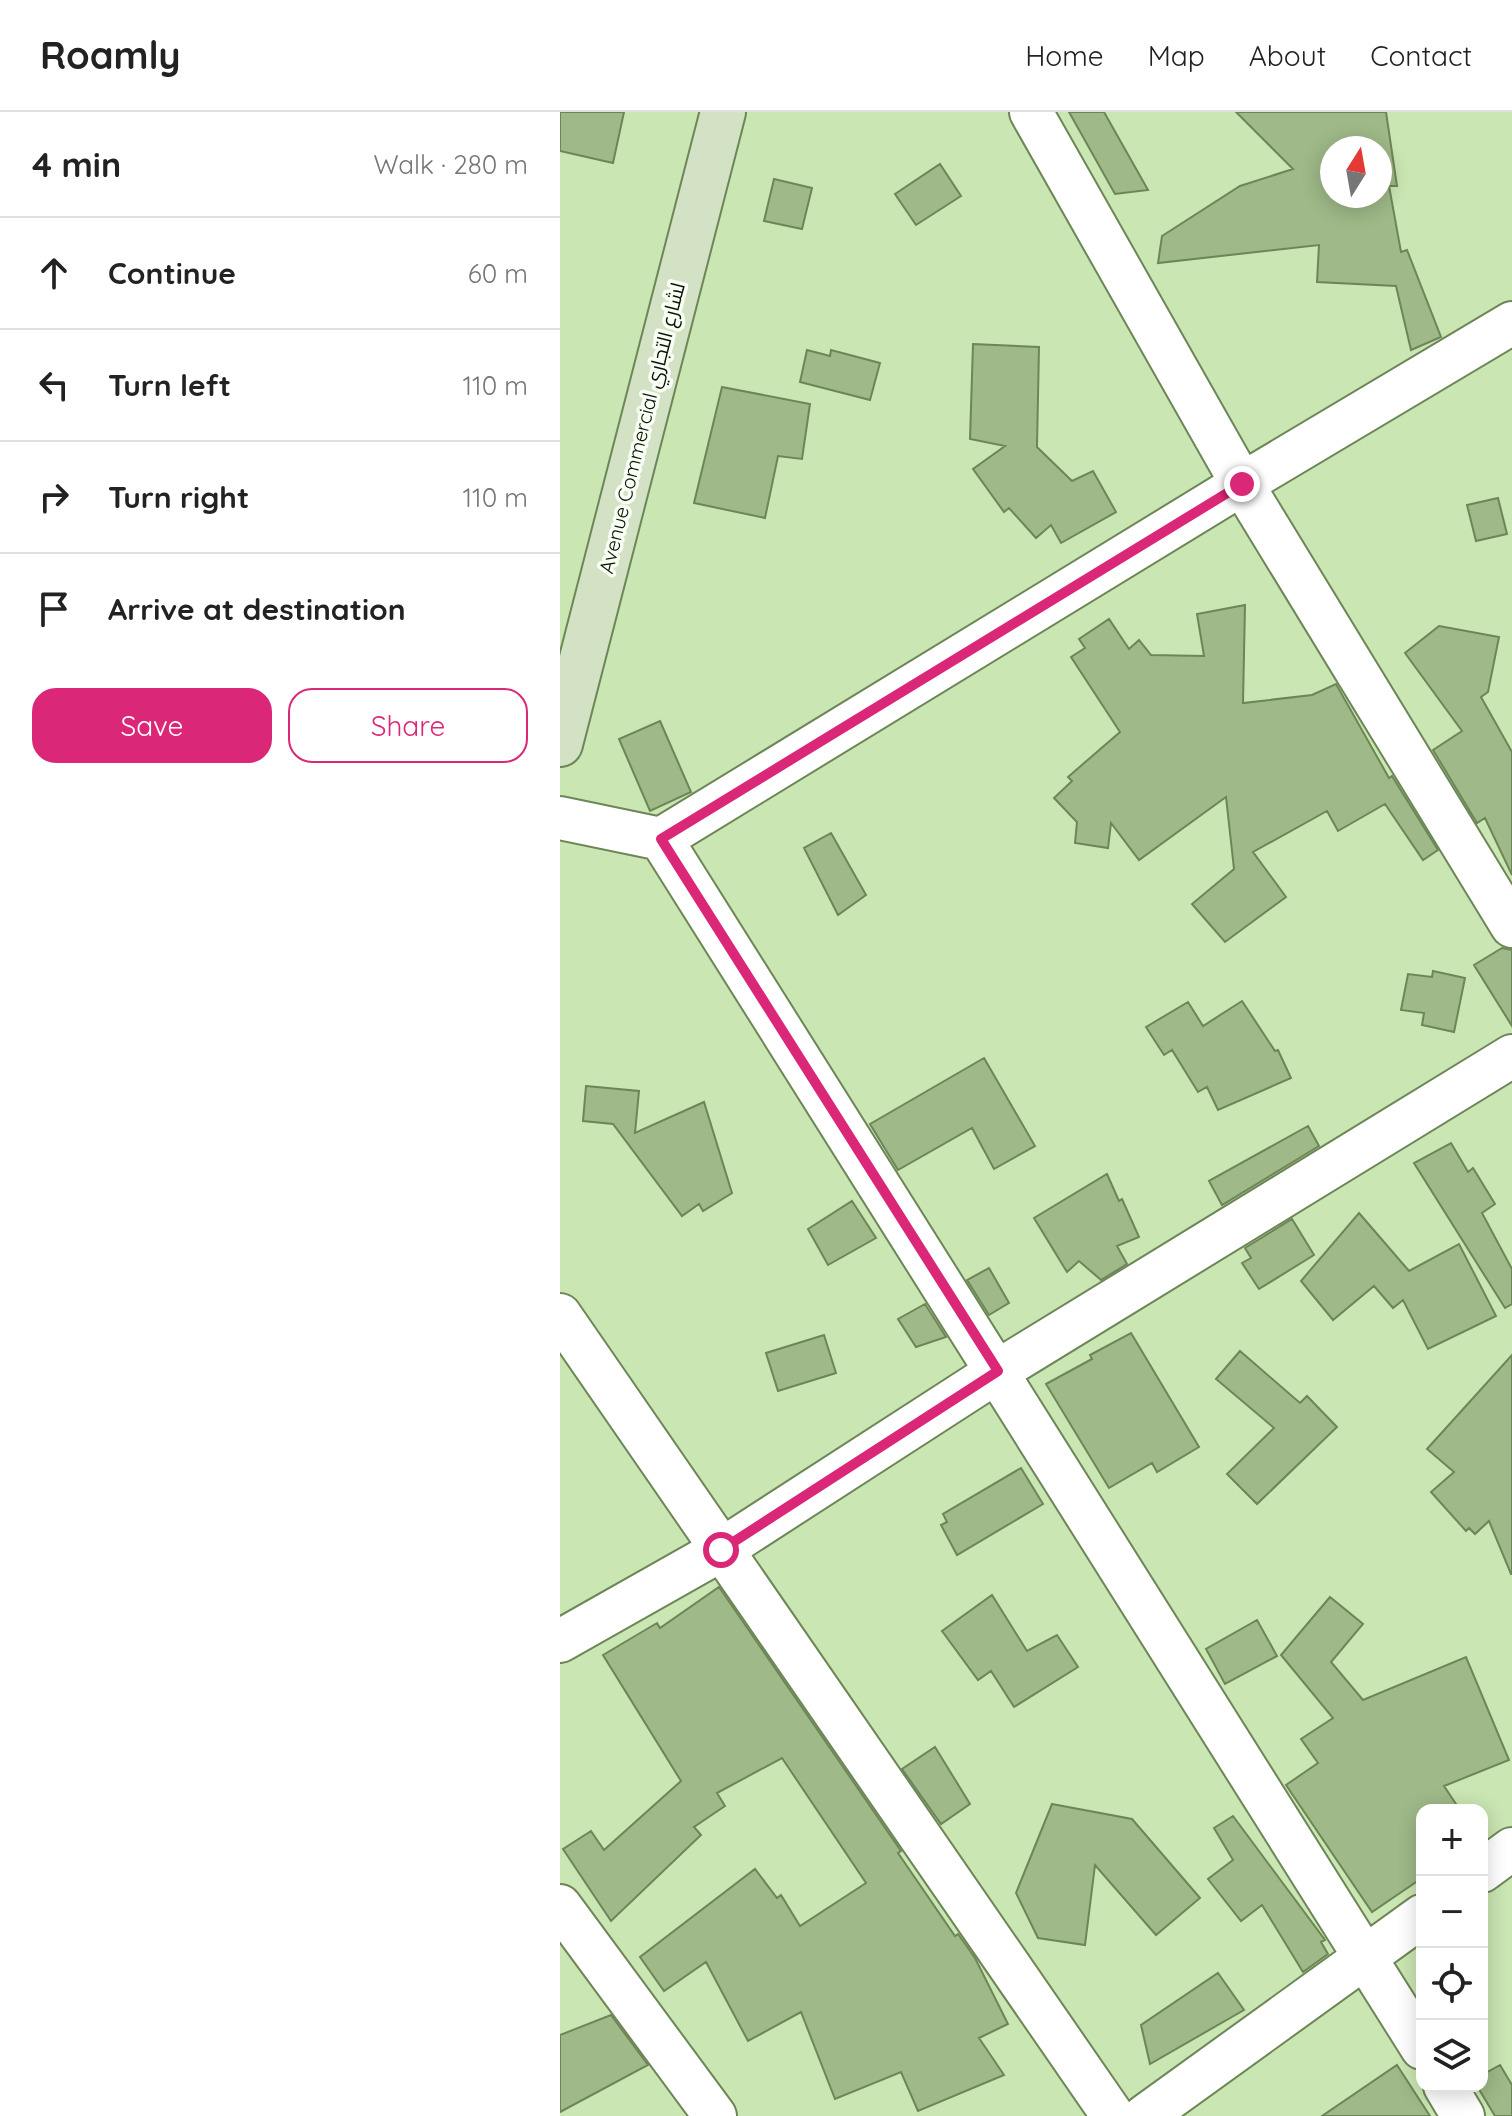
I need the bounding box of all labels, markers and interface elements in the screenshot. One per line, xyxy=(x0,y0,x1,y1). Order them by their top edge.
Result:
text: Roamly xyxy=(40,31,181,79)
text: Home xyxy=(1025,38,1104,73)
text: Map xyxy=(1148,38,1205,73)
text: About xyxy=(1249,38,1326,73)
text: Contact xyxy=(1370,38,1472,73)
north arrow xyxy=(1320,136,1392,208)
text: 4 min xyxy=(32,143,121,186)
text: Walk · 280 m xyxy=(373,148,528,181)
icon: ahead xyxy=(32,251,76,295)
text: Continue xyxy=(108,254,236,292)
text: 60 m xyxy=(468,257,528,290)
street label: Avenue Commercial لشارع التجاري xyxy=(593,280,694,577)
icon: left xyxy=(32,363,76,407)
text: Turn left xyxy=(108,366,231,404)
text: 110 m xyxy=(462,369,528,402)
route end xyxy=(1224,466,1260,502)
icon: right xyxy=(32,475,76,519)
text: Turn right xyxy=(108,478,249,516)
text: 110 m xyxy=(462,481,528,514)
icon: arrive xyxy=(32,587,76,631)
text: Arrive at destination xyxy=(108,590,406,628)
button: Save xyxy=(32,688,272,763)
button: Share xyxy=(288,688,528,763)
route start xyxy=(703,1532,739,1568)
map controls xyxy=(1416,1804,1488,2092)
button: + xyxy=(1416,1804,1488,1876)
button: − xyxy=(1416,1876,1488,1948)
button: locate xyxy=(1416,1948,1488,2020)
button: layers xyxy=(1416,2020,1488,2092)

